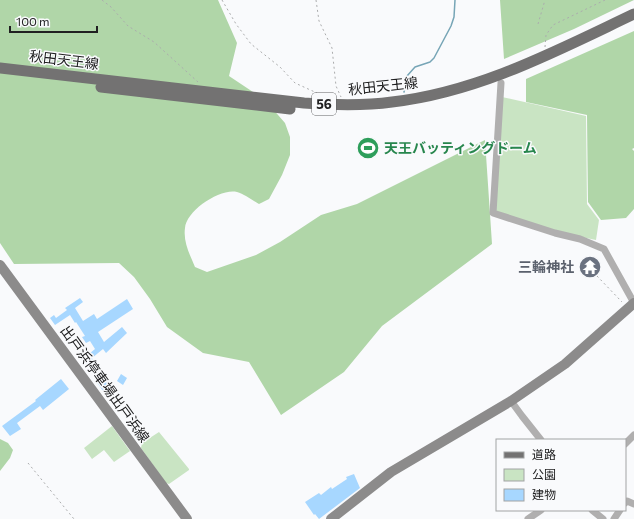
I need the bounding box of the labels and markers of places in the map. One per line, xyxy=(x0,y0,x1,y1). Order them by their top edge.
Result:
sports icon: 天王バッティングドーム xyxy=(355,135,381,161)
place label: 天王バッティングドーム xyxy=(384,139,537,156)
temple icon: 三輪神社 xyxy=(577,254,603,280)
place label: 三輪神社 xyxy=(518,258,574,275)

